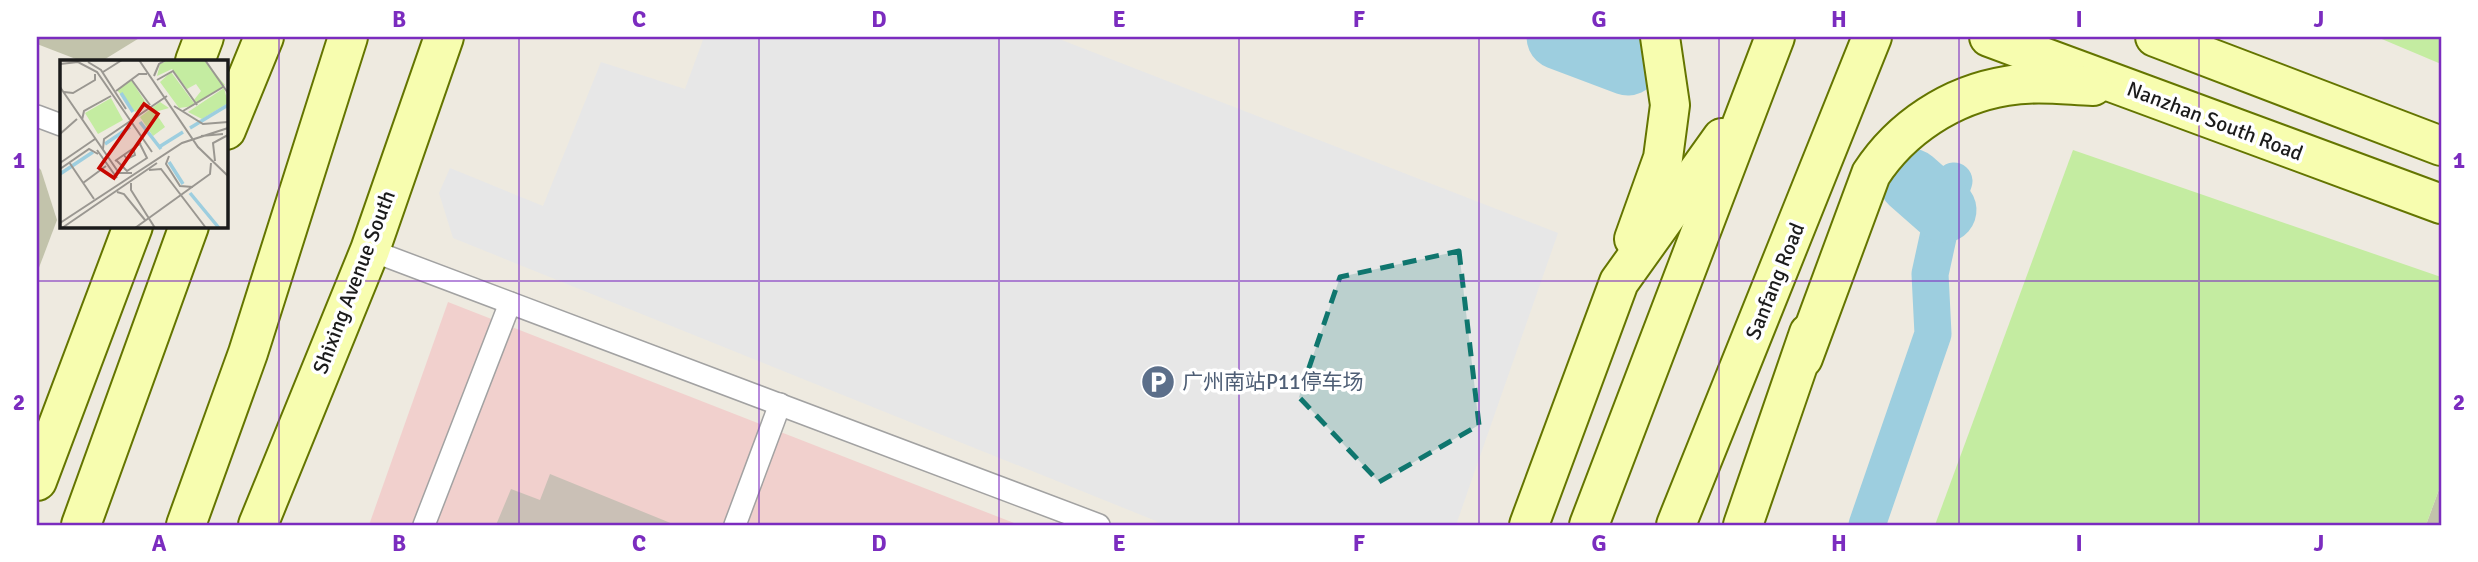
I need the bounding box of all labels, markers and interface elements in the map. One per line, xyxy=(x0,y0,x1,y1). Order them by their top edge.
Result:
text: A xyxy=(152,5,167,34)
text: B xyxy=(392,5,406,34)
text: C xyxy=(632,5,646,34)
text: D xyxy=(871,5,887,34)
text: E xyxy=(1112,5,1126,34)
text: F xyxy=(1353,5,1365,34)
text: G xyxy=(1591,5,1607,34)
text: H xyxy=(1831,5,1847,34)
text: I xyxy=(2075,5,2083,34)
text: J xyxy=(2314,5,2324,34)
inset map xyxy=(60,60,228,228)
street label: Nanzhan South Road xyxy=(2123,75,2307,167)
text: 1 xyxy=(13,146,25,175)
text: 1 xyxy=(2453,146,2465,175)
street label: Shixing Avenue South xyxy=(307,187,401,377)
street label: Sanfang Road xyxy=(1740,219,1810,343)
parking icon: 广州南站P11停车场 xyxy=(1139,363,1177,401)
place label: 广州南站P11停车场 xyxy=(1182,369,1364,395)
text: 2 xyxy=(13,388,25,417)
text: 2 xyxy=(2453,388,2465,417)
text: A xyxy=(152,529,167,558)
text: B xyxy=(392,529,406,558)
text: C xyxy=(632,529,646,558)
text: D xyxy=(871,529,887,558)
text: E xyxy=(1112,529,1126,558)
text: F xyxy=(1353,529,1365,558)
text: G xyxy=(1591,529,1607,558)
text: H xyxy=(1831,529,1847,558)
text: I xyxy=(2075,529,2083,558)
text: J xyxy=(2314,529,2324,558)

